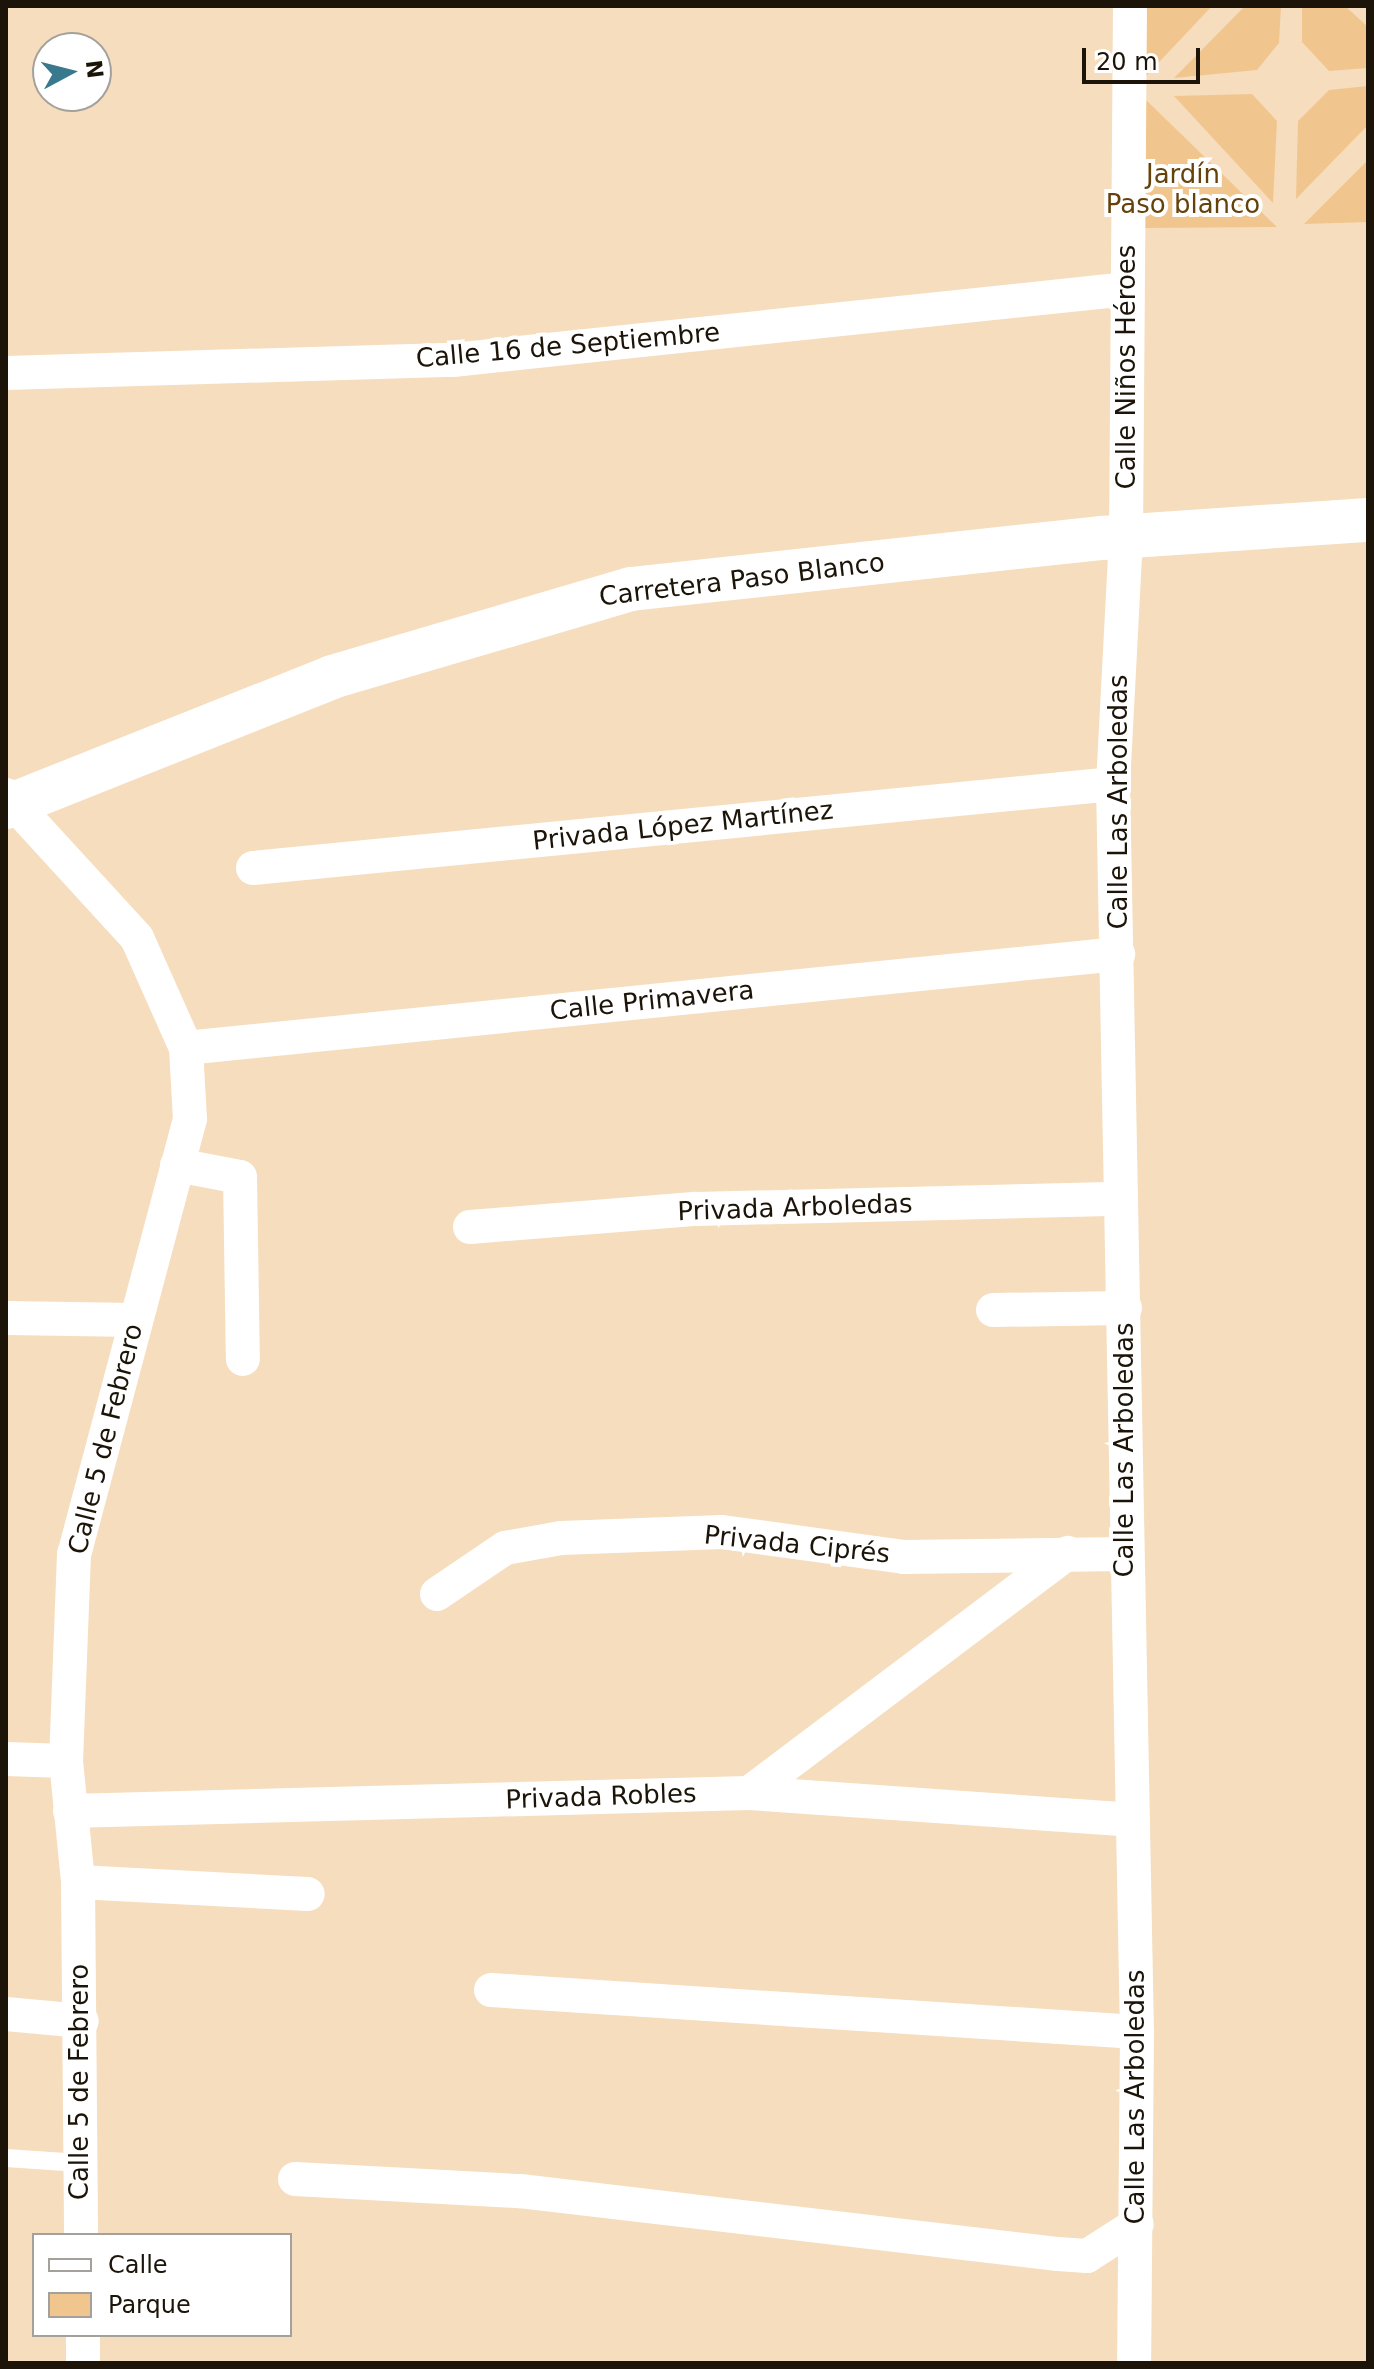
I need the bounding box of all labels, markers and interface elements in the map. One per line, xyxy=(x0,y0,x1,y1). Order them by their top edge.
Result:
north arrow xyxy=(32,32,112,112)
scale bar xyxy=(1086,32,1204,82)
text: 20 m xyxy=(1096,48,1158,76)
text: N xyxy=(81,59,108,80)
park label: Jardín Paso blanco xyxy=(1106,159,1260,220)
street label: Calle Niños Héroes xyxy=(1111,245,1143,489)
street label: Calle 16 de Septiembre xyxy=(415,317,721,375)
street label: Carretera Paso Blanco xyxy=(597,547,887,613)
street label: Calle Las Arboledas xyxy=(1103,674,1135,930)
street label: Privada López Martínez xyxy=(531,795,835,857)
street label: Calle Primavera xyxy=(548,975,756,1027)
street label: Privada Arboledas xyxy=(677,1188,913,1228)
street label: Calle 5 de Febrero xyxy=(62,1320,150,1558)
street label: Calle Las Arboledas xyxy=(1109,1322,1141,1578)
street label: Privada Ciprés xyxy=(703,1520,891,1570)
street label: Privada Robles xyxy=(505,1778,697,1816)
street label: Calle 5 de Febrero xyxy=(64,1964,96,2200)
street label: Calle Las Arboledas xyxy=(1120,1969,1152,2225)
legend xyxy=(32,2233,292,2337)
text: Calle xyxy=(108,2251,168,2279)
text: Parque xyxy=(108,2291,191,2319)

